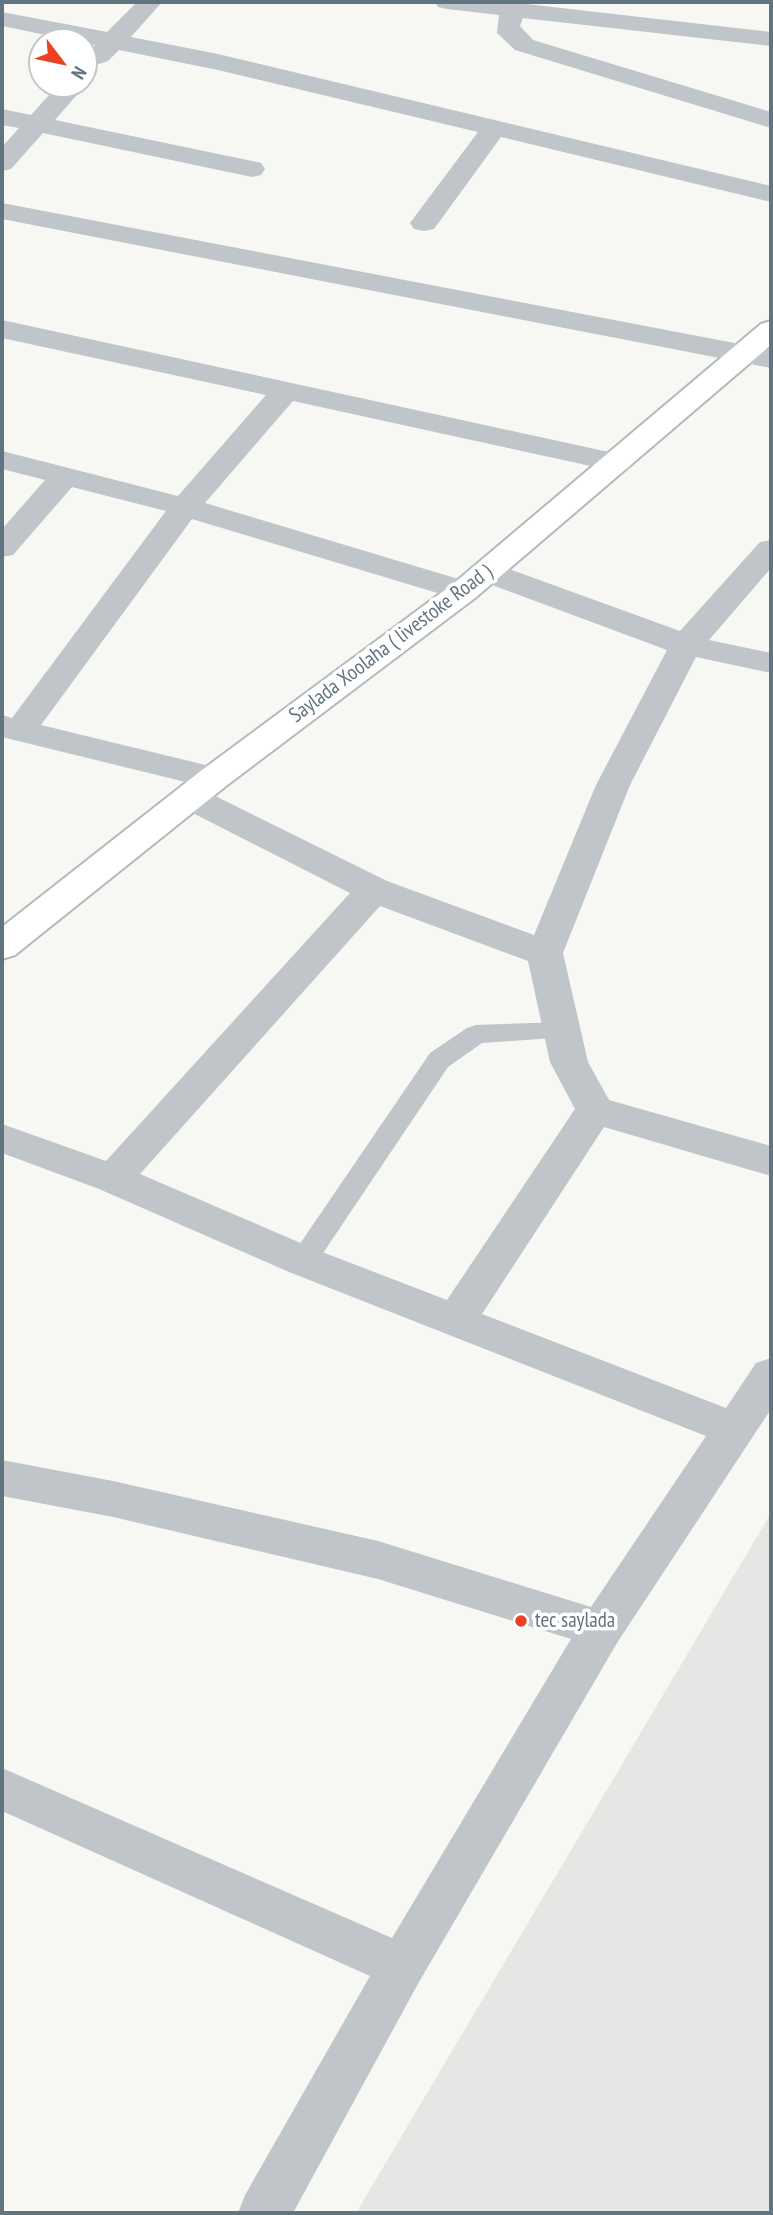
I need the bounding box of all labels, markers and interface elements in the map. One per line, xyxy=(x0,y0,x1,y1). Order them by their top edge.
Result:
north arrow xyxy=(28,28,98,98)
text: N xyxy=(66,62,92,84)
street label: Saylada Xoolaha ( livestoke Road ) xyxy=(285,560,497,728)
place label: tec saylada xyxy=(535,1608,615,1634)
marker: tec saylada xyxy=(513,1613,529,1629)

